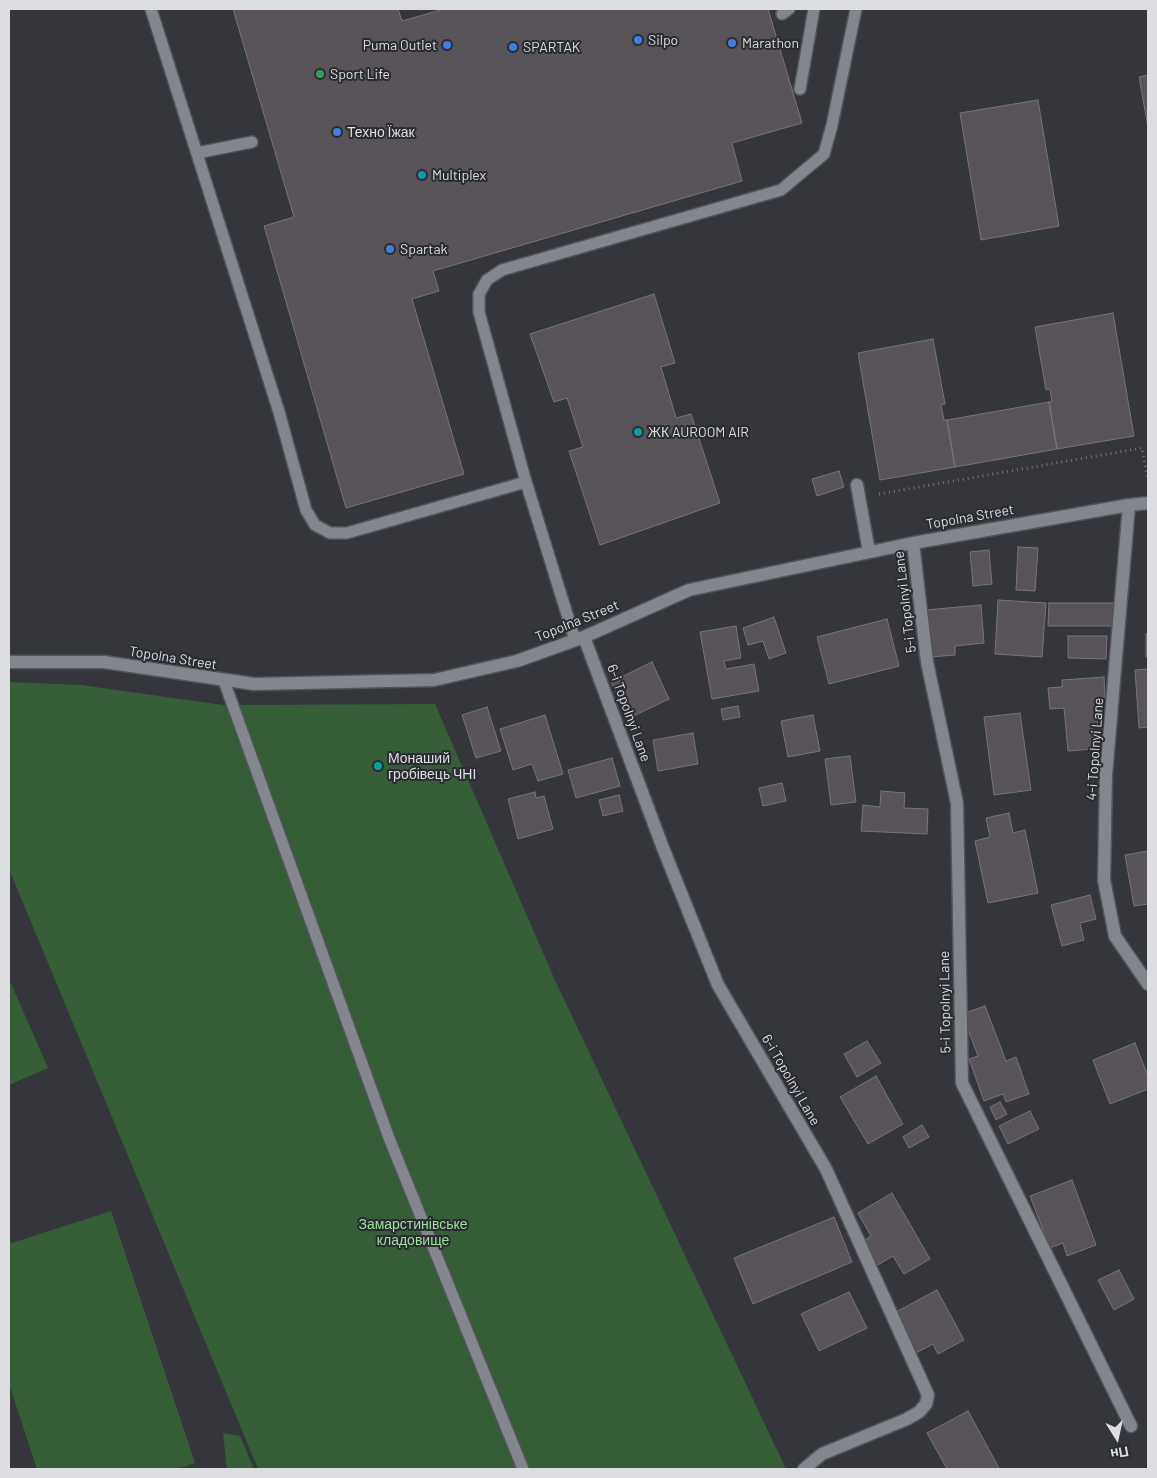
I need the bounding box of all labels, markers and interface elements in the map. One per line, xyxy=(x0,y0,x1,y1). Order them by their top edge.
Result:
place label: Silpo xyxy=(648,32,678,48)
marker: Silpo xyxy=(632,34,644,46)
place label: Marathon xyxy=(742,35,799,51)
place label: Puma Outlet xyxy=(363,37,437,53)
marker: Marathon xyxy=(726,37,738,49)
marker: Puma Outlet xyxy=(441,39,453,51)
place label: SPARTAK xyxy=(523,39,580,55)
marker: SPARTAK xyxy=(507,41,519,53)
place label: Sport Life xyxy=(330,66,390,82)
marker: Sport Life xyxy=(314,68,326,80)
place label: Техно Їжак xyxy=(347,124,415,140)
marker: Техно Їжак xyxy=(331,126,343,138)
place label: Multiplex xyxy=(432,167,486,183)
marker: Multiplex xyxy=(416,169,428,181)
place label: Spartak xyxy=(400,241,448,257)
marker: Spartak xyxy=(384,243,396,255)
place label: ЖК AUROOM AIR xyxy=(648,424,749,440)
marker: ЖК AUROOM AIR xyxy=(632,426,644,438)
street label: Topolna Street xyxy=(925,501,1015,533)
street label: 5-i Topolnyi Lane xyxy=(890,550,920,654)
street label: Topolna Street xyxy=(533,597,621,645)
street label: Topolna Street xyxy=(128,643,218,673)
street label: 6-i Topolnyi Lane xyxy=(604,662,654,764)
street label: 4-i Topolnyi Lane xyxy=(1083,697,1107,801)
place label: Монаший гробівець ЧНІ xyxy=(388,750,476,782)
marker: Монаший гробівець ЧНІ xyxy=(372,760,384,772)
street label: 5-i Topolnyi Lane xyxy=(936,951,954,1053)
street label: 6-i Topolnyi Lane xyxy=(758,1031,824,1129)
park label: Замарстинівське кладовище xyxy=(358,1216,468,1248)
north arrow xyxy=(1092,1413,1142,1463)
text: Пн xyxy=(1109,1443,1130,1463)

